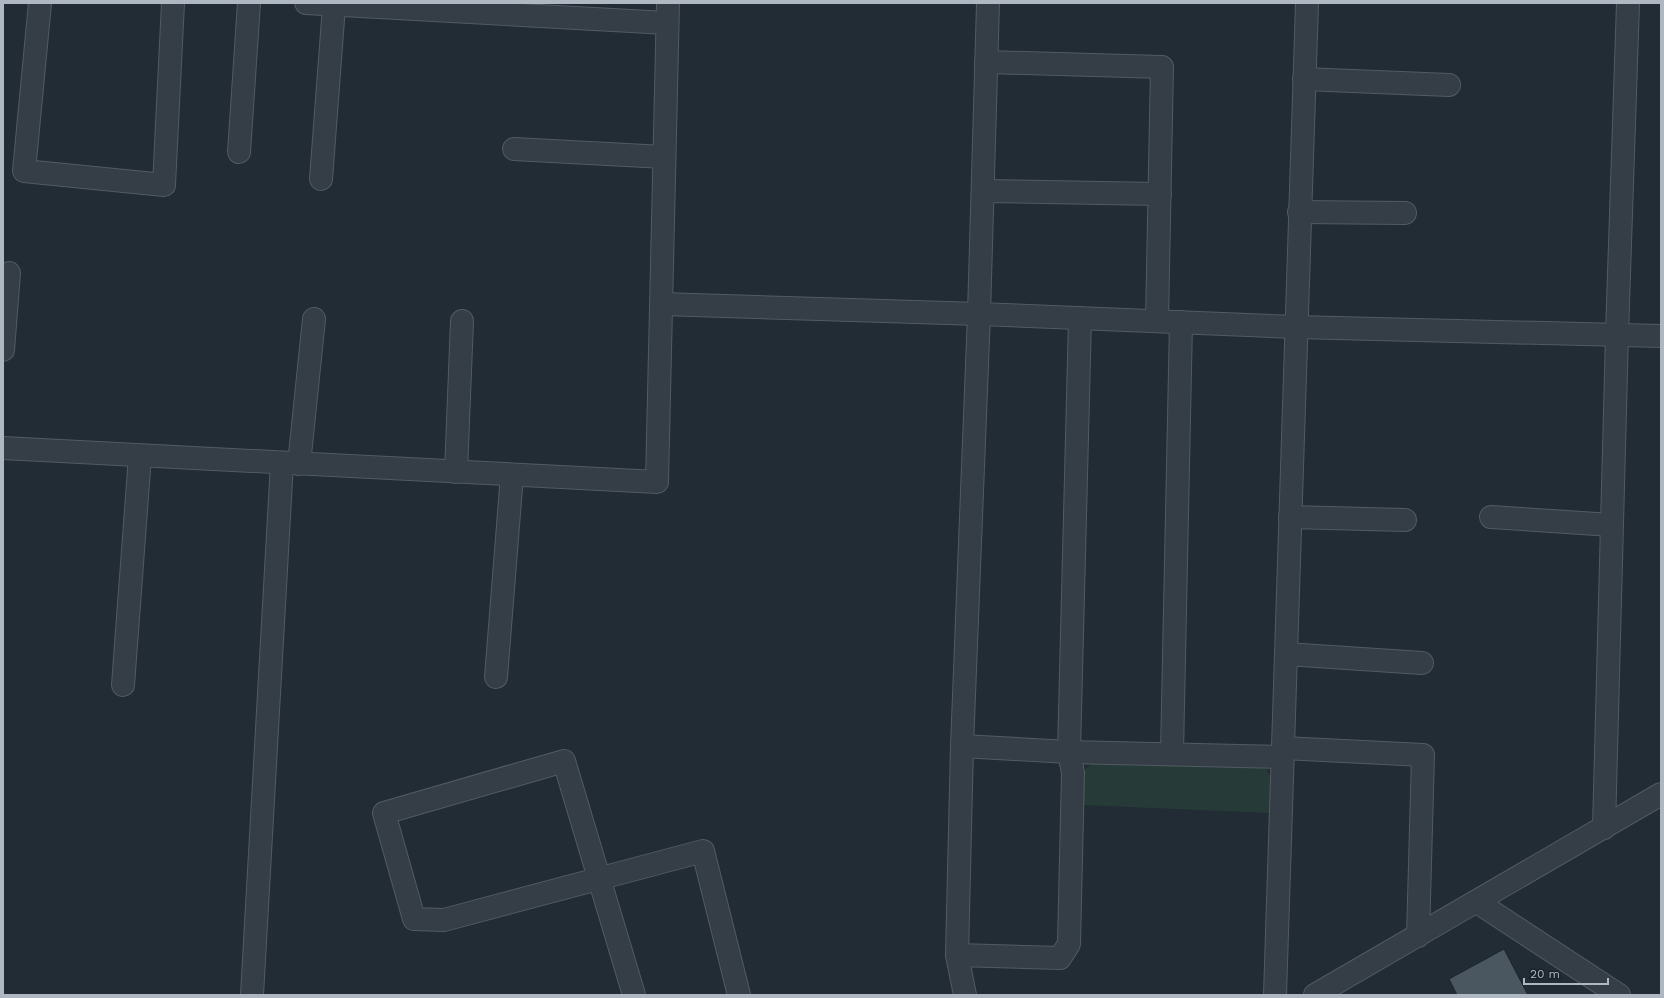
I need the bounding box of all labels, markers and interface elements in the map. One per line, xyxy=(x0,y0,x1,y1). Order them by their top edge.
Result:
scale bar xyxy=(1524,960,1608,986)
text: 20 m xyxy=(1530,967,1560,981)

